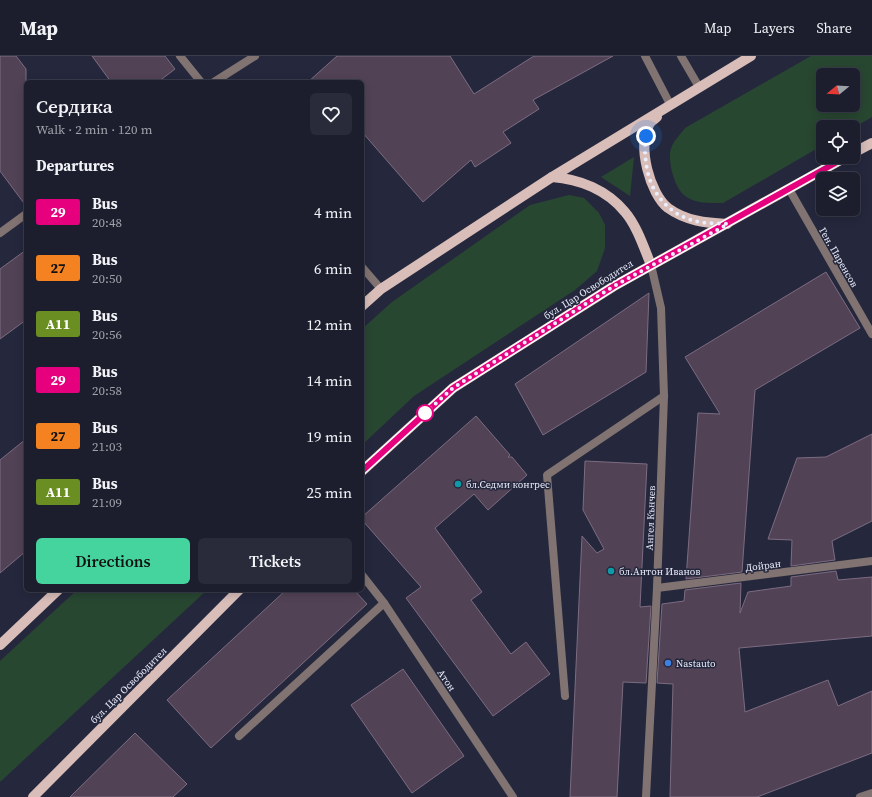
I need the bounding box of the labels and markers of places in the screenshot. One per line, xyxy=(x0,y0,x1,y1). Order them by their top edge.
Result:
unlabelled marker xyxy=(416,404,434,422)
place label: бл.Седми конгрес xyxy=(466,478,550,491)
marker: бл.Седми конгрес xyxy=(453,479,463,489)
place label: бл.Антон Иванов xyxy=(619,565,700,578)
marker: бл.Антон Иванов xyxy=(606,566,616,576)
place label: Nastauto xyxy=(676,657,716,670)
marker: Nastauto xyxy=(663,658,673,668)

